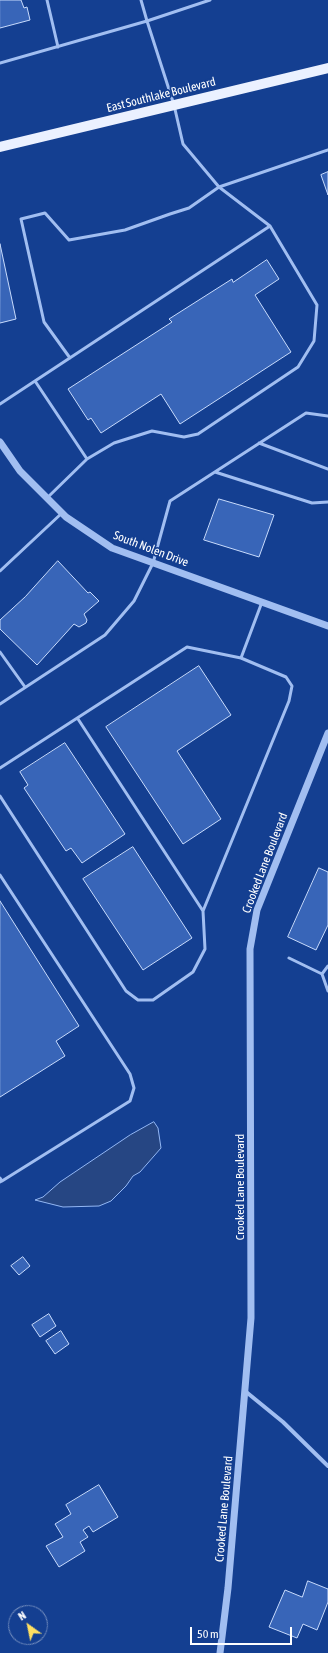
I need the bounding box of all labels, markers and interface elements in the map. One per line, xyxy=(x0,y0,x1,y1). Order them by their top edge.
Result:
street label: East Southlake Boulevard xyxy=(105,74,217,116)
street label: South Nolen Drive xyxy=(111,528,191,570)
street label: Crooked Lane Boulevard xyxy=(239,811,291,915)
street label: Crooked Lane Boulevard xyxy=(233,1134,247,1240)
street label: Crooked Lane Boulevard xyxy=(212,1455,236,1563)
north arrow xyxy=(8,1605,48,1645)
text: N xyxy=(16,1609,28,1623)
scale bar xyxy=(192,1619,294,1645)
text: 50 m xyxy=(197,1627,219,1641)

